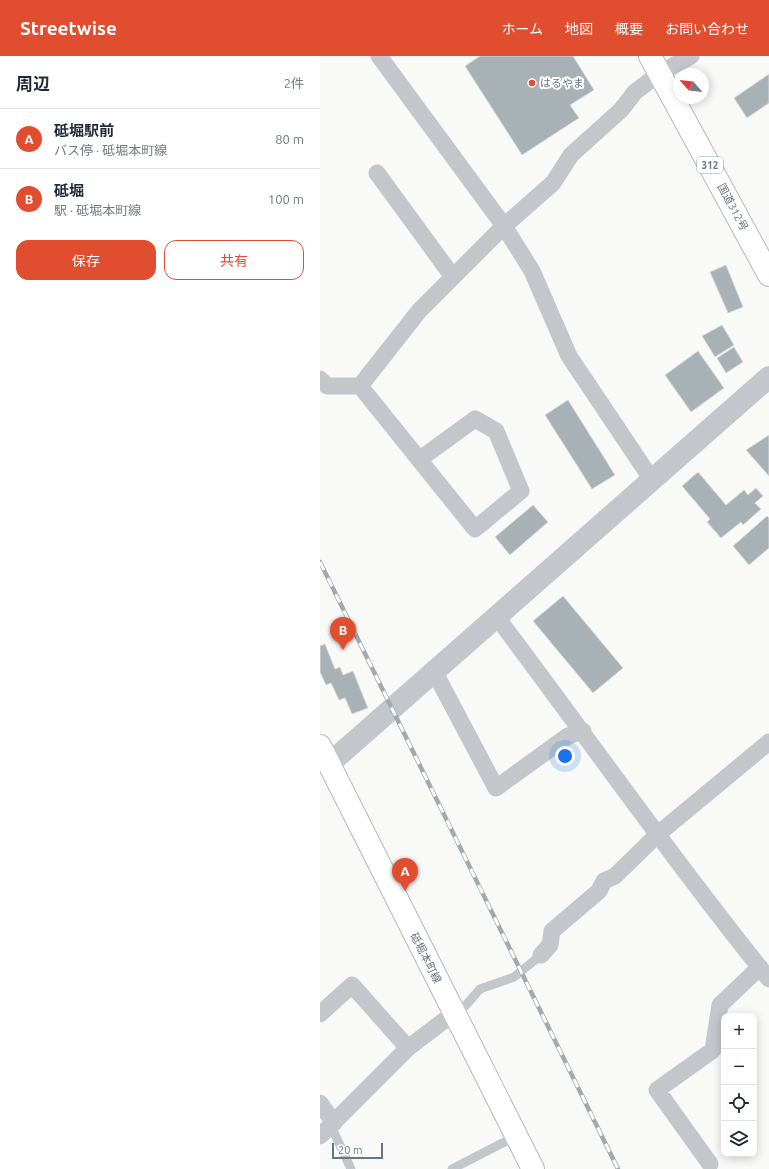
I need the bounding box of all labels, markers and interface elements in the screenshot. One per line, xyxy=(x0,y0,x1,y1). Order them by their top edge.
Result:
text: Streetwise xyxy=(20,17,117,39)
text: ホーム xyxy=(501,21,543,37)
text: 地図 xyxy=(565,21,593,37)
text: 概要 xyxy=(615,21,643,37)
text: お問い合わせ xyxy=(665,21,749,37)
north arrow xyxy=(673,68,709,104)
text: 周辺 xyxy=(16,74,50,93)
text: 2件 xyxy=(284,76,304,90)
place label: はるやま xyxy=(540,77,584,89)
marker: はるやま xyxy=(527,78,537,88)
text: 砥堀駅前 xyxy=(54,122,114,139)
text: A xyxy=(24,132,34,146)
text: 80 m xyxy=(275,132,304,146)
text: バス停 · 砥堀本町線 xyxy=(54,143,167,157)
road number: 312 xyxy=(697,157,723,173)
street label: 国道312号 xyxy=(716,181,750,233)
text: 砥堀 xyxy=(54,182,84,199)
text: B xyxy=(25,192,33,206)
text: 100 m xyxy=(268,192,304,206)
text: 駅 · 砥堀本町線 xyxy=(54,203,141,217)
button: 保存 xyxy=(16,240,156,280)
button: 共有 xyxy=(164,240,304,280)
pin: B xyxy=(330,617,356,650)
your location xyxy=(555,746,575,766)
pin: A xyxy=(392,858,418,891)
street label: 砥堀本町線 xyxy=(408,931,444,985)
map controls xyxy=(721,1013,757,1157)
button: + xyxy=(721,1013,757,1049)
button: − xyxy=(721,1049,757,1085)
button: locate xyxy=(721,1085,757,1121)
button: layers xyxy=(721,1121,757,1157)
scale bar xyxy=(332,1141,383,1160)
text: 20 m xyxy=(338,1144,362,1156)

